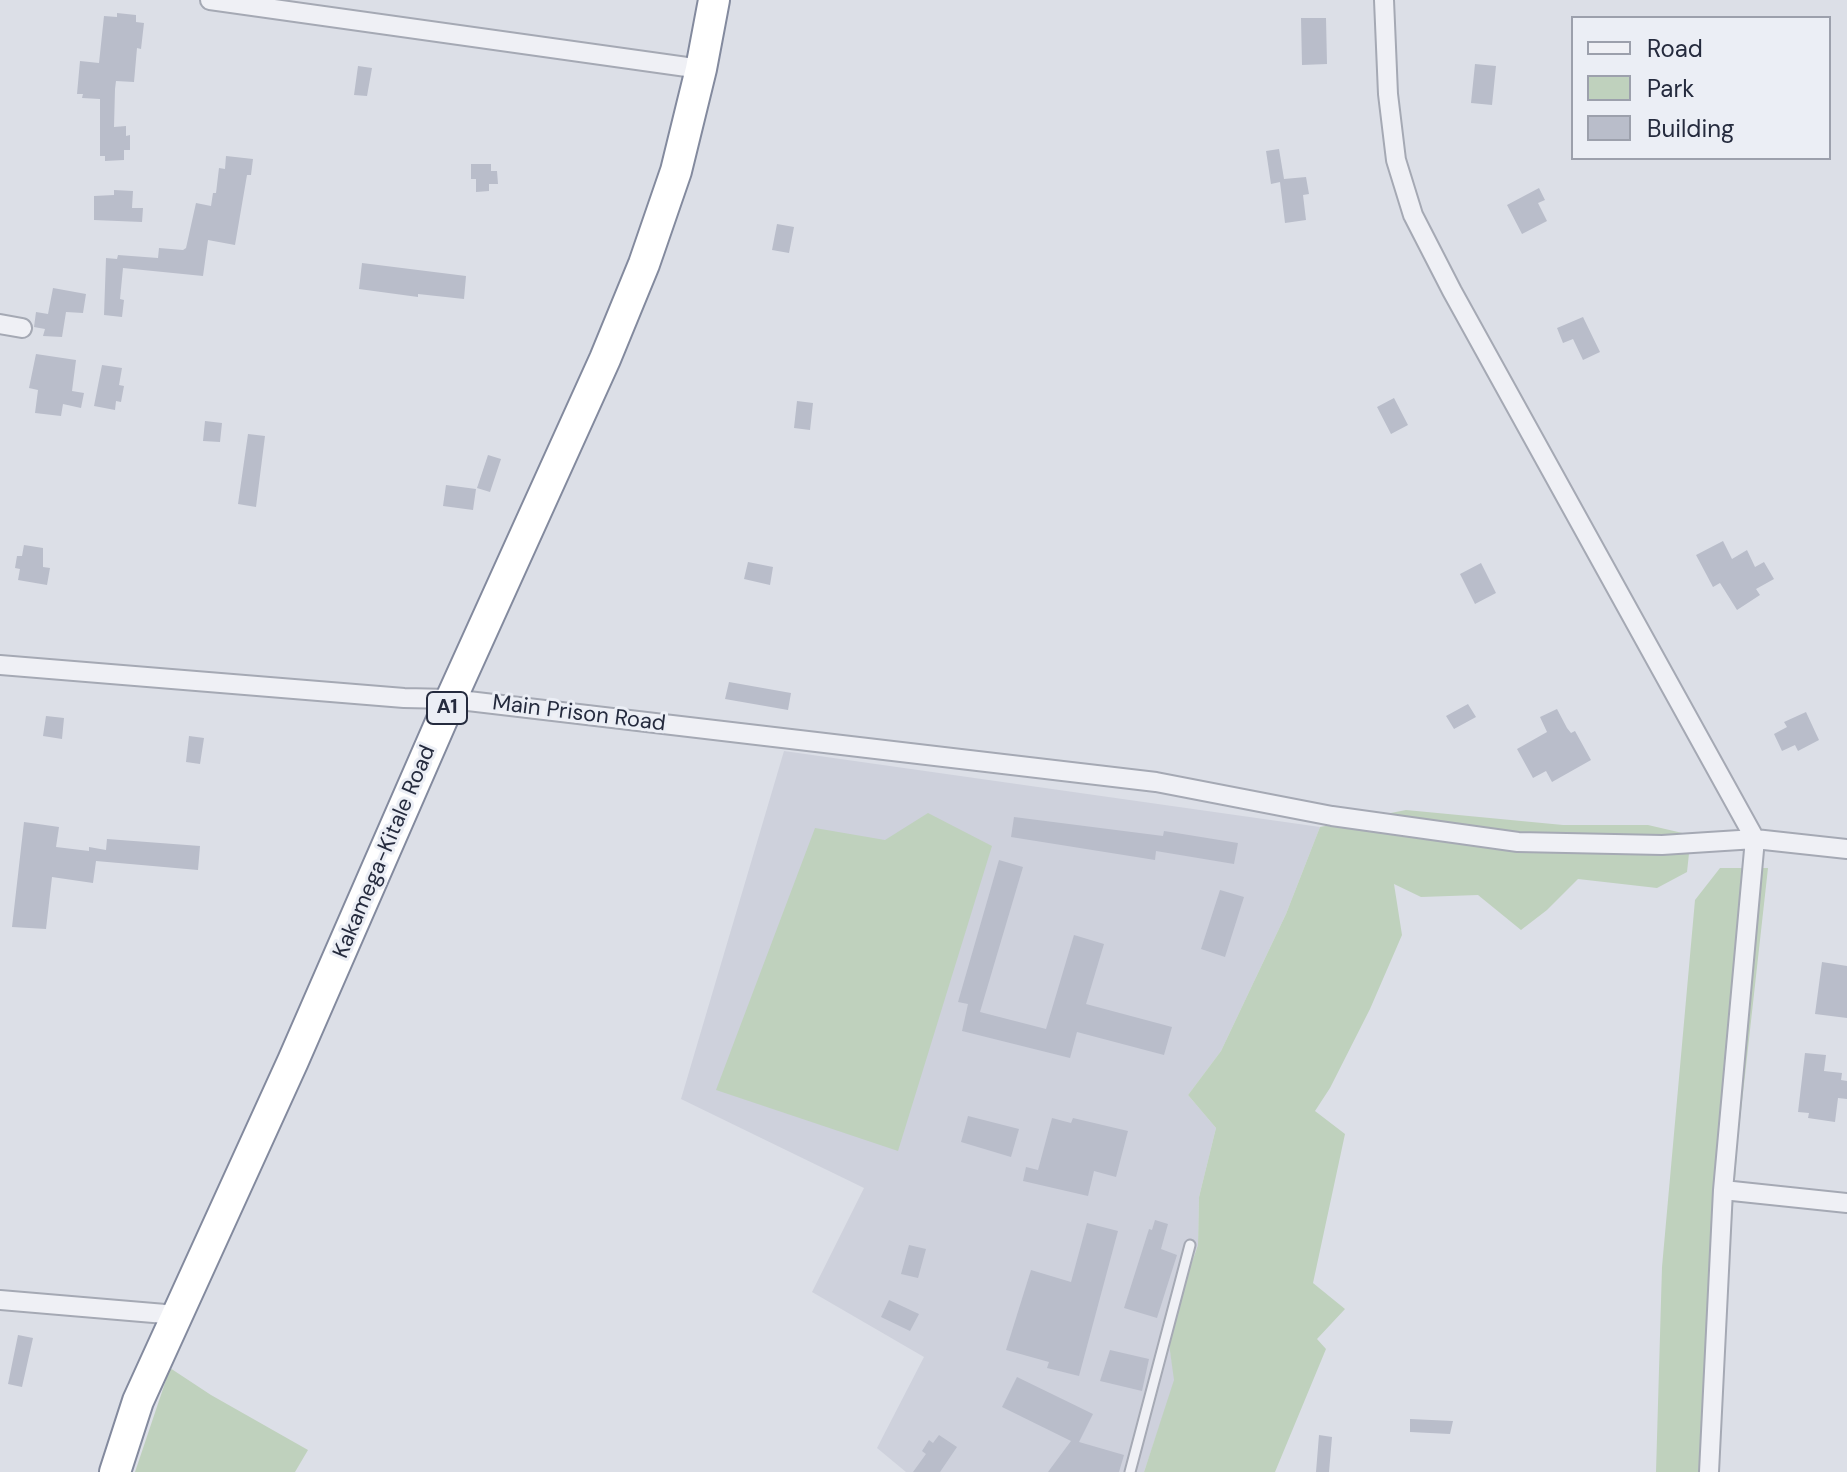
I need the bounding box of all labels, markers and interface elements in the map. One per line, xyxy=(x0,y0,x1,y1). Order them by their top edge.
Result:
legend xyxy=(1571,16,1831,160)
text: Road xyxy=(1647,33,1703,64)
text: Park xyxy=(1647,73,1694,104)
text: Building xyxy=(1647,113,1734,144)
street label: Main Prison Road xyxy=(491,690,667,738)
road number: A1 xyxy=(427,692,467,724)
street label: Kakamega-Kitale Road xyxy=(328,742,442,962)

